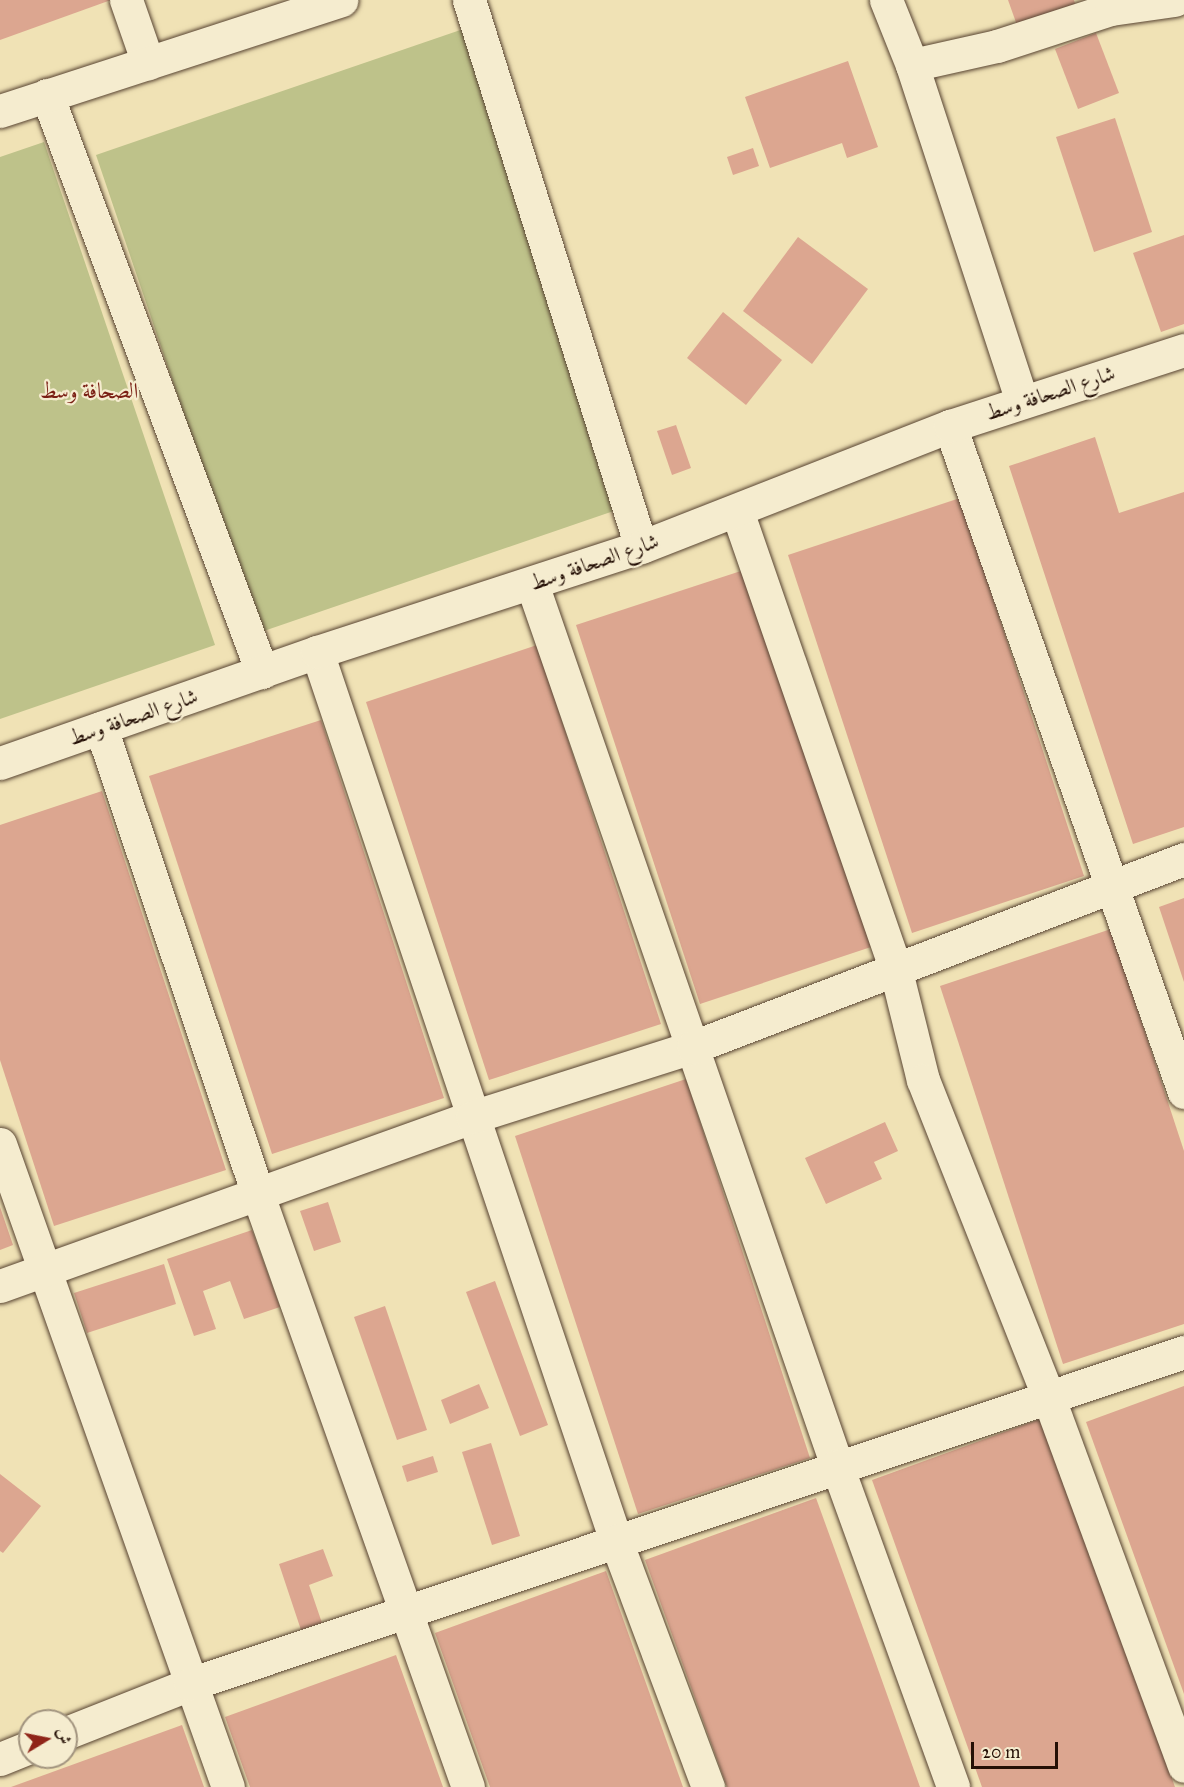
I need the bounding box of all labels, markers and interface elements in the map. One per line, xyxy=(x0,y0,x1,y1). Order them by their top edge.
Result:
street label: شارع الصحافة وسط xyxy=(982,360,1118,426)
district label: الصحافة وسط xyxy=(40,378,138,404)
street label: شارع الصحافة وسط xyxy=(526,528,662,596)
street label: شارع الصحافة وسط xyxy=(65,683,201,751)
north arrow xyxy=(18,1709,78,1769)
text: ش xyxy=(54,1727,75,1746)
scale bar xyxy=(974,1730,1061,1768)
text: 20 m xyxy=(982,1741,1020,1763)

